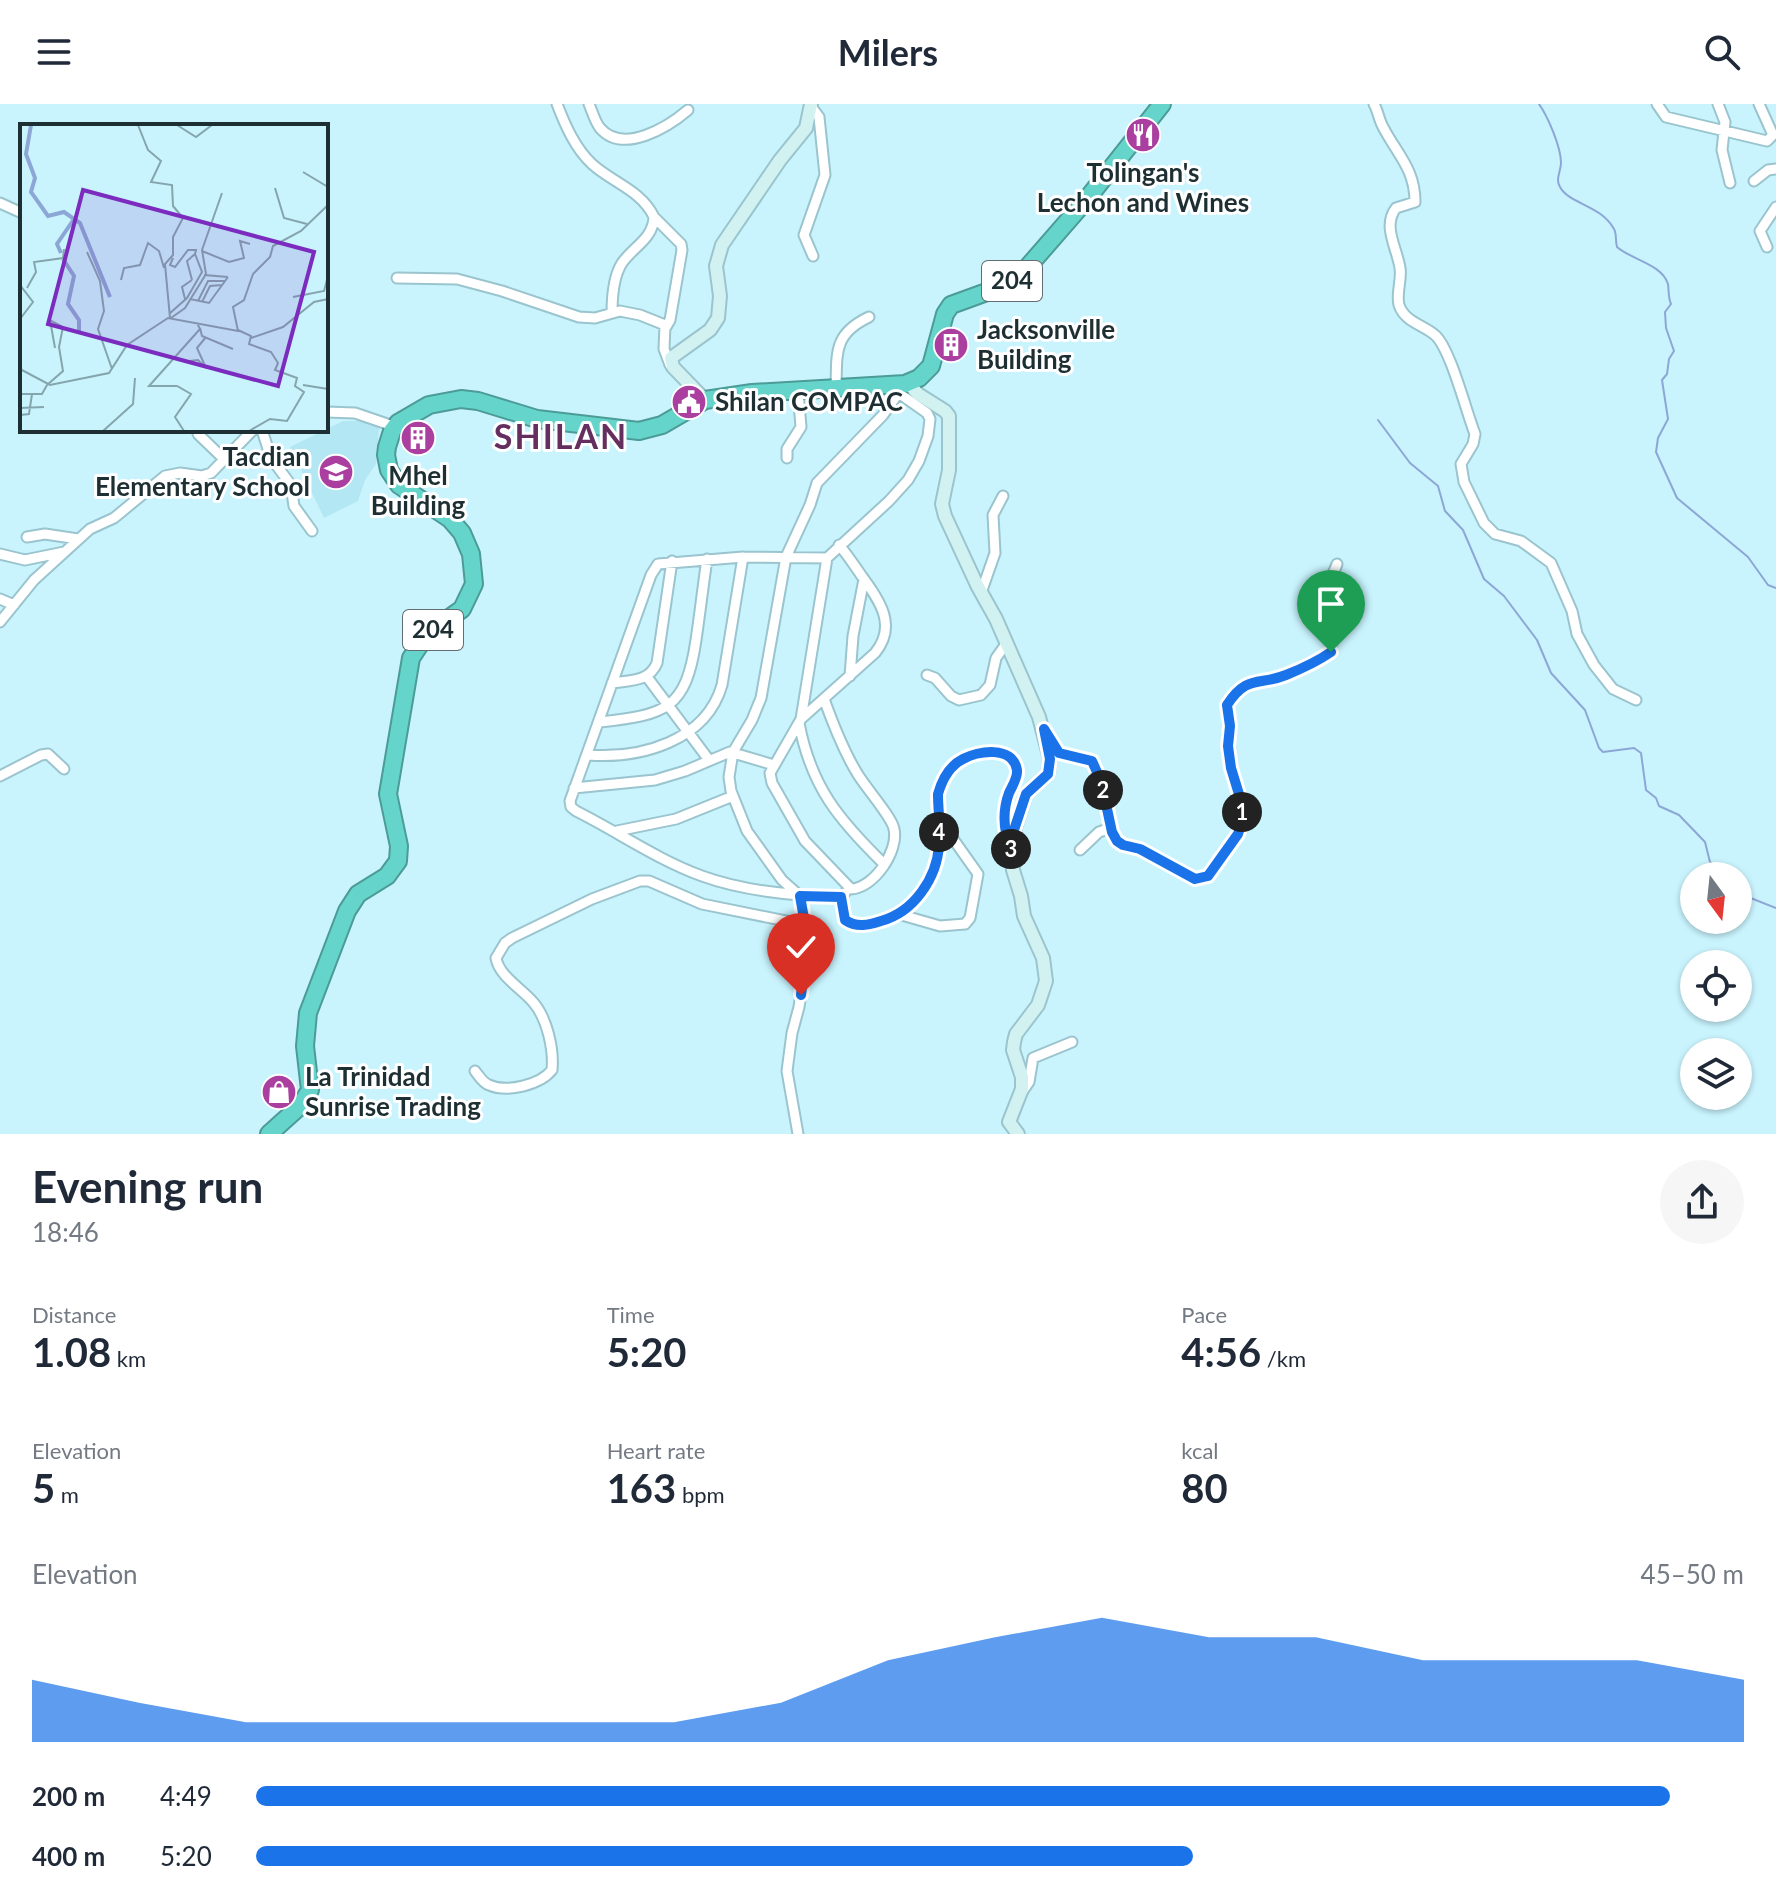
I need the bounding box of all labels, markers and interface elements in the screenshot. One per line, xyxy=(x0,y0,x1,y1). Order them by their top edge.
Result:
icon: menu xyxy=(32,30,76,74)
text: Milers xyxy=(838,30,938,74)
icon: search xyxy=(1700,30,1744,74)
restaurant icon: Tolingan's Lechon and Wines xyxy=(1124,116,1162,154)
inset map xyxy=(20,124,328,432)
place label: Tolingan's Lechon and Wines xyxy=(1037,156,1249,218)
road number: 204 xyxy=(982,261,1042,301)
place label: Jacksonville Building xyxy=(977,313,1115,375)
building icon: Jacksonville Building xyxy=(932,326,970,364)
public building icon: Shilan COMPAC xyxy=(670,383,708,421)
place label: Shilan COMPAC xyxy=(715,385,903,417)
district label: SHILAN xyxy=(494,415,628,456)
building icon: Mhel Building xyxy=(399,419,437,457)
place label: Tacdian Elementary School xyxy=(95,440,310,502)
school or university icon: Tacdian Elementary School xyxy=(317,453,355,491)
place label: Mhel Building xyxy=(371,459,465,521)
pin xyxy=(1297,570,1365,652)
icon: arrive xyxy=(1309,582,1353,626)
road number: 204 xyxy=(403,610,463,650)
pin: 2 xyxy=(1083,770,1123,810)
text: 2 xyxy=(1097,776,1109,803)
pin: 1 xyxy=(1222,792,1262,832)
text: 1 xyxy=(1236,798,1248,825)
pin: 4 xyxy=(919,812,959,852)
text: 4 xyxy=(933,818,945,845)
pin: 3 xyxy=(991,829,1031,869)
text: 3 xyxy=(1005,835,1017,862)
north arrow xyxy=(1680,862,1752,934)
map controls xyxy=(1680,862,1752,1110)
pin xyxy=(767,913,835,995)
icon: check xyxy=(779,925,823,969)
button: locate xyxy=(1680,950,1752,1022)
button: layers xyxy=(1680,1038,1752,1110)
place label: La Trinidad Sunrise Trading xyxy=(305,1060,481,1122)
shop icon: La Trinidad Sunrise Trading xyxy=(260,1073,298,1111)
text: Evening run xyxy=(32,1160,263,1212)
button: share xyxy=(1660,1160,1744,1244)
text: 18:46 xyxy=(32,1216,99,1248)
text: Distance xyxy=(32,1301,116,1328)
text: Time xyxy=(607,1301,655,1328)
text: Pace xyxy=(1181,1301,1227,1328)
text: 1.08 xyxy=(32,1328,111,1376)
text: 5:20 xyxy=(607,1328,687,1376)
text: 4:56 xyxy=(1181,1328,1261,1376)
text: km xyxy=(111,1345,146,1372)
text: /km xyxy=(1261,1345,1306,1372)
text: Elevation xyxy=(32,1437,121,1464)
text: Heart rate xyxy=(607,1437,705,1464)
text: kcal xyxy=(1181,1437,1219,1464)
text: 5 xyxy=(32,1464,55,1512)
text: 163 xyxy=(607,1464,676,1512)
text: 80 xyxy=(1181,1464,1228,1512)
text: m xyxy=(55,1481,79,1508)
text: bpm xyxy=(676,1481,725,1508)
text: Elevation xyxy=(32,1558,138,1590)
text: 45–50 m xyxy=(1641,1558,1744,1590)
text: 200 m xyxy=(32,1780,105,1812)
text: 4:49 xyxy=(160,1780,212,1812)
text: 400 m xyxy=(32,1840,105,1872)
text: 5:20 xyxy=(160,1840,212,1872)

